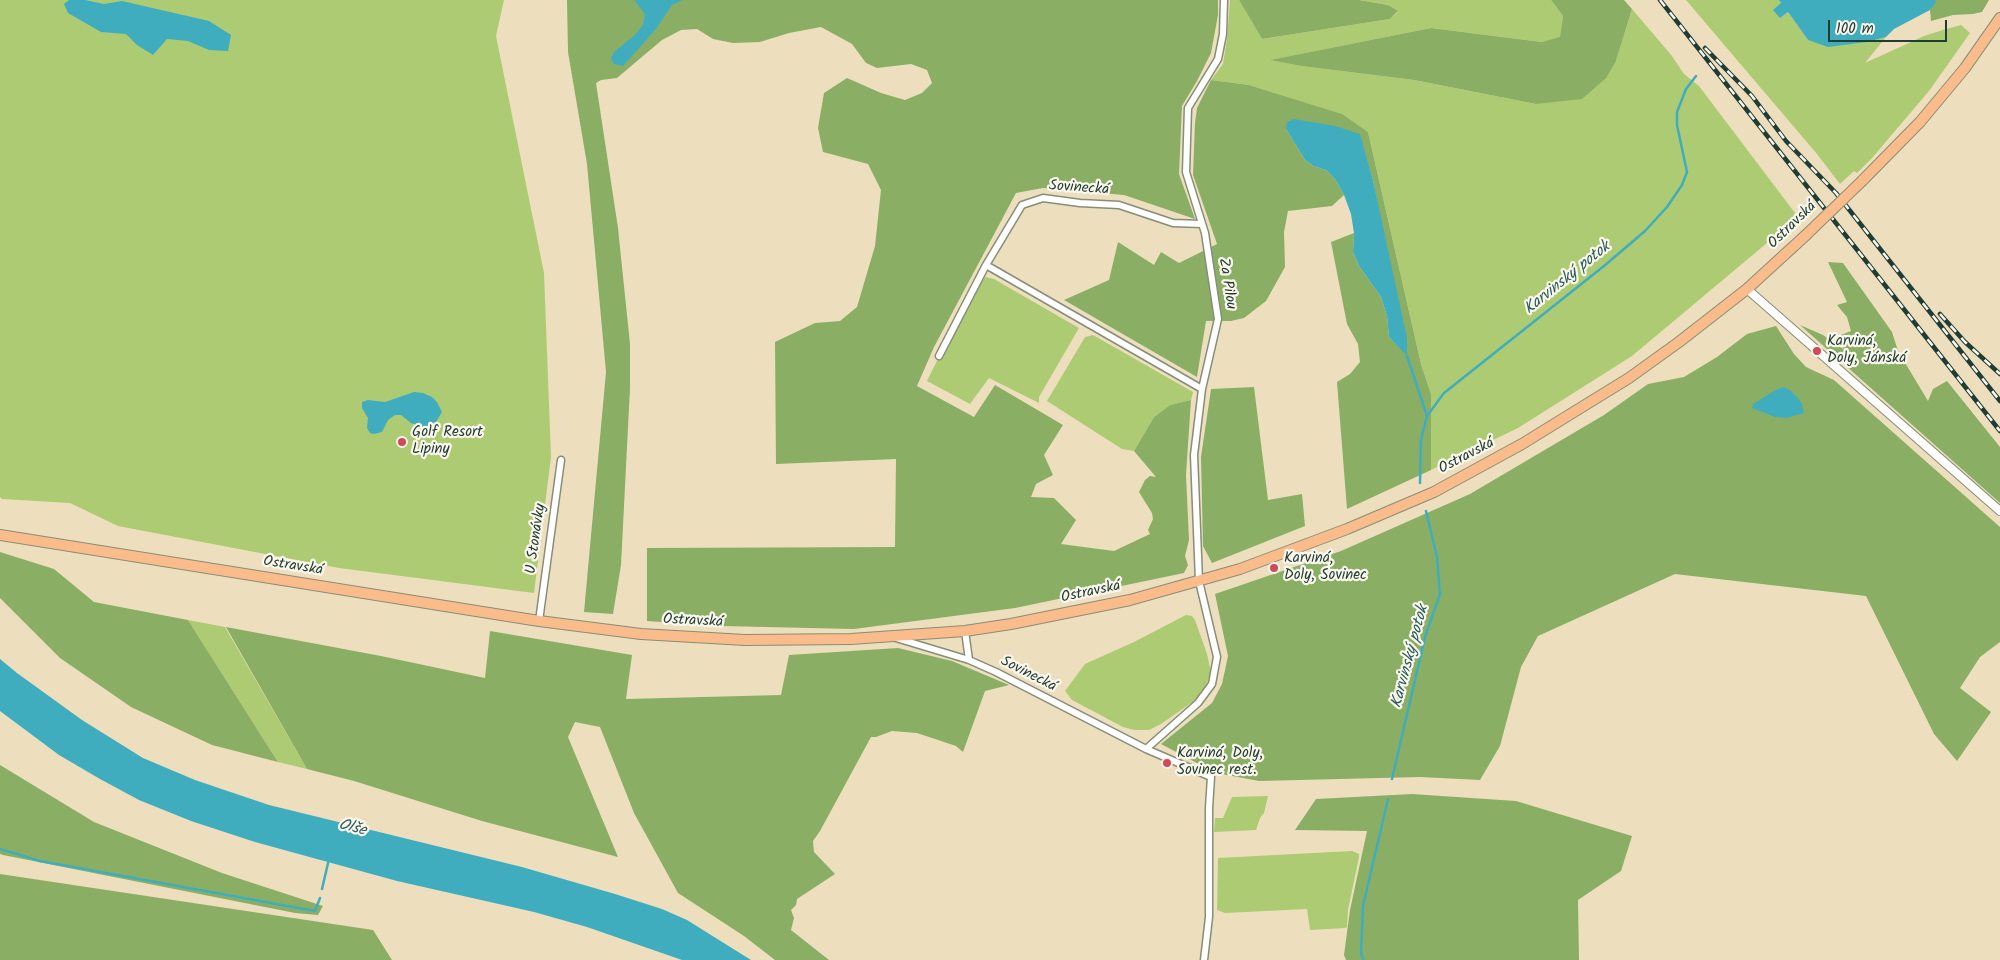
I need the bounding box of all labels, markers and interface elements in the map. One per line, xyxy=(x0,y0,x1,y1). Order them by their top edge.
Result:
scale bar xyxy=(1830,10,1949,42)
text: 100 m xyxy=(1836,17,1874,41)
street label: Sovinecká xyxy=(1048,178,1110,200)
street label: Ostravská xyxy=(1765,199,1821,253)
water label: Karvinský potok xyxy=(1521,238,1615,320)
street label: Za Pilou xyxy=(1213,257,1239,311)
place label: Karviná, Doly, Jánská xyxy=(1827,333,1906,368)
marker: Karviná, Doly, Jánská xyxy=(1811,345,1823,357)
place label: Golf Resort Lipiny xyxy=(412,424,483,459)
street label: Ostravská xyxy=(1436,435,1498,479)
marker: Golf Resort Lipiny xyxy=(396,436,408,448)
street label: U Stonávky xyxy=(523,503,551,575)
place label: Karviná, Doly, Sovinec xyxy=(1284,550,1367,585)
street label: Ostravská xyxy=(262,553,324,581)
marker: Karviná, Doly, Sovinec xyxy=(1268,562,1280,574)
street label: Ostravská xyxy=(1060,578,1122,608)
water label: Karvinský potok xyxy=(1388,604,1434,710)
street label: Ostravská xyxy=(662,611,724,633)
street label: Sovinecká xyxy=(997,653,1059,697)
place label: Karviná, Doly, Sovinec rest. xyxy=(1177,745,1263,780)
marker: Karviná, Doly, Sovinec rest. xyxy=(1161,757,1173,769)
water label: Olše xyxy=(336,816,368,842)

